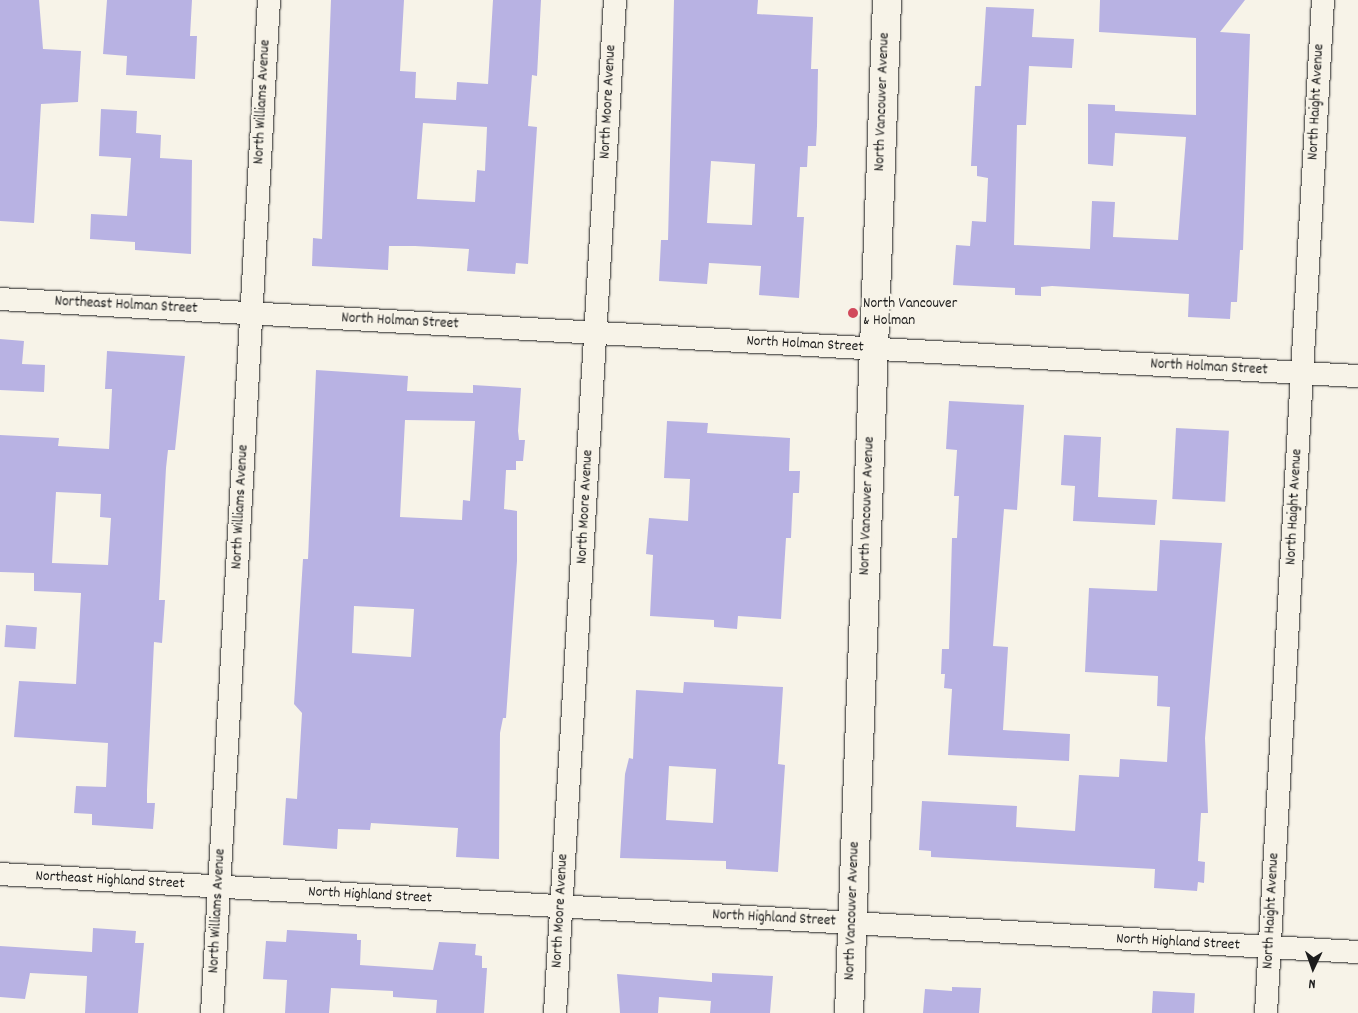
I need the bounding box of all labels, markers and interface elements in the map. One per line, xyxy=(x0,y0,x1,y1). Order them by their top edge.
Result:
street label: North Vancouver Avenue xyxy=(872,32,894,172)
street label: North Williams Avenue xyxy=(251,39,275,165)
street label: North Haight Avenue xyxy=(1305,43,1329,161)
street label: North Moore Avenue xyxy=(597,44,621,160)
street label: Northeast Holman Street xyxy=(54,293,198,319)
place label: North Vancouver & Holman xyxy=(863,295,957,330)
marker: North Vancouver & Holman xyxy=(847,307,859,319)
street label: North Holman Street xyxy=(341,310,459,334)
street label: North Holman Street xyxy=(746,333,864,357)
street label: North Holman Street xyxy=(1150,356,1268,380)
street label: North Vancouver Avenue xyxy=(857,436,879,576)
street label: North Williams Avenue xyxy=(229,444,253,570)
street label: North Haight Avenue xyxy=(1283,448,1307,566)
street label: North Moore Avenue xyxy=(574,449,598,565)
street label: North Vancouver Avenue xyxy=(842,841,864,981)
street label: North Williams Avenue xyxy=(206,848,230,974)
street label: North Haight Avenue xyxy=(1260,852,1284,970)
street label: North Moore Avenue xyxy=(549,853,573,969)
street label: Northeast Highland Street xyxy=(35,868,185,894)
street label: North Highland Street xyxy=(308,884,432,908)
street label: North Highland Street xyxy=(712,907,836,931)
street label: North Highland Street xyxy=(1116,931,1240,955)
north arrow xyxy=(1288,943,1338,993)
text: N xyxy=(1308,973,1316,993)

